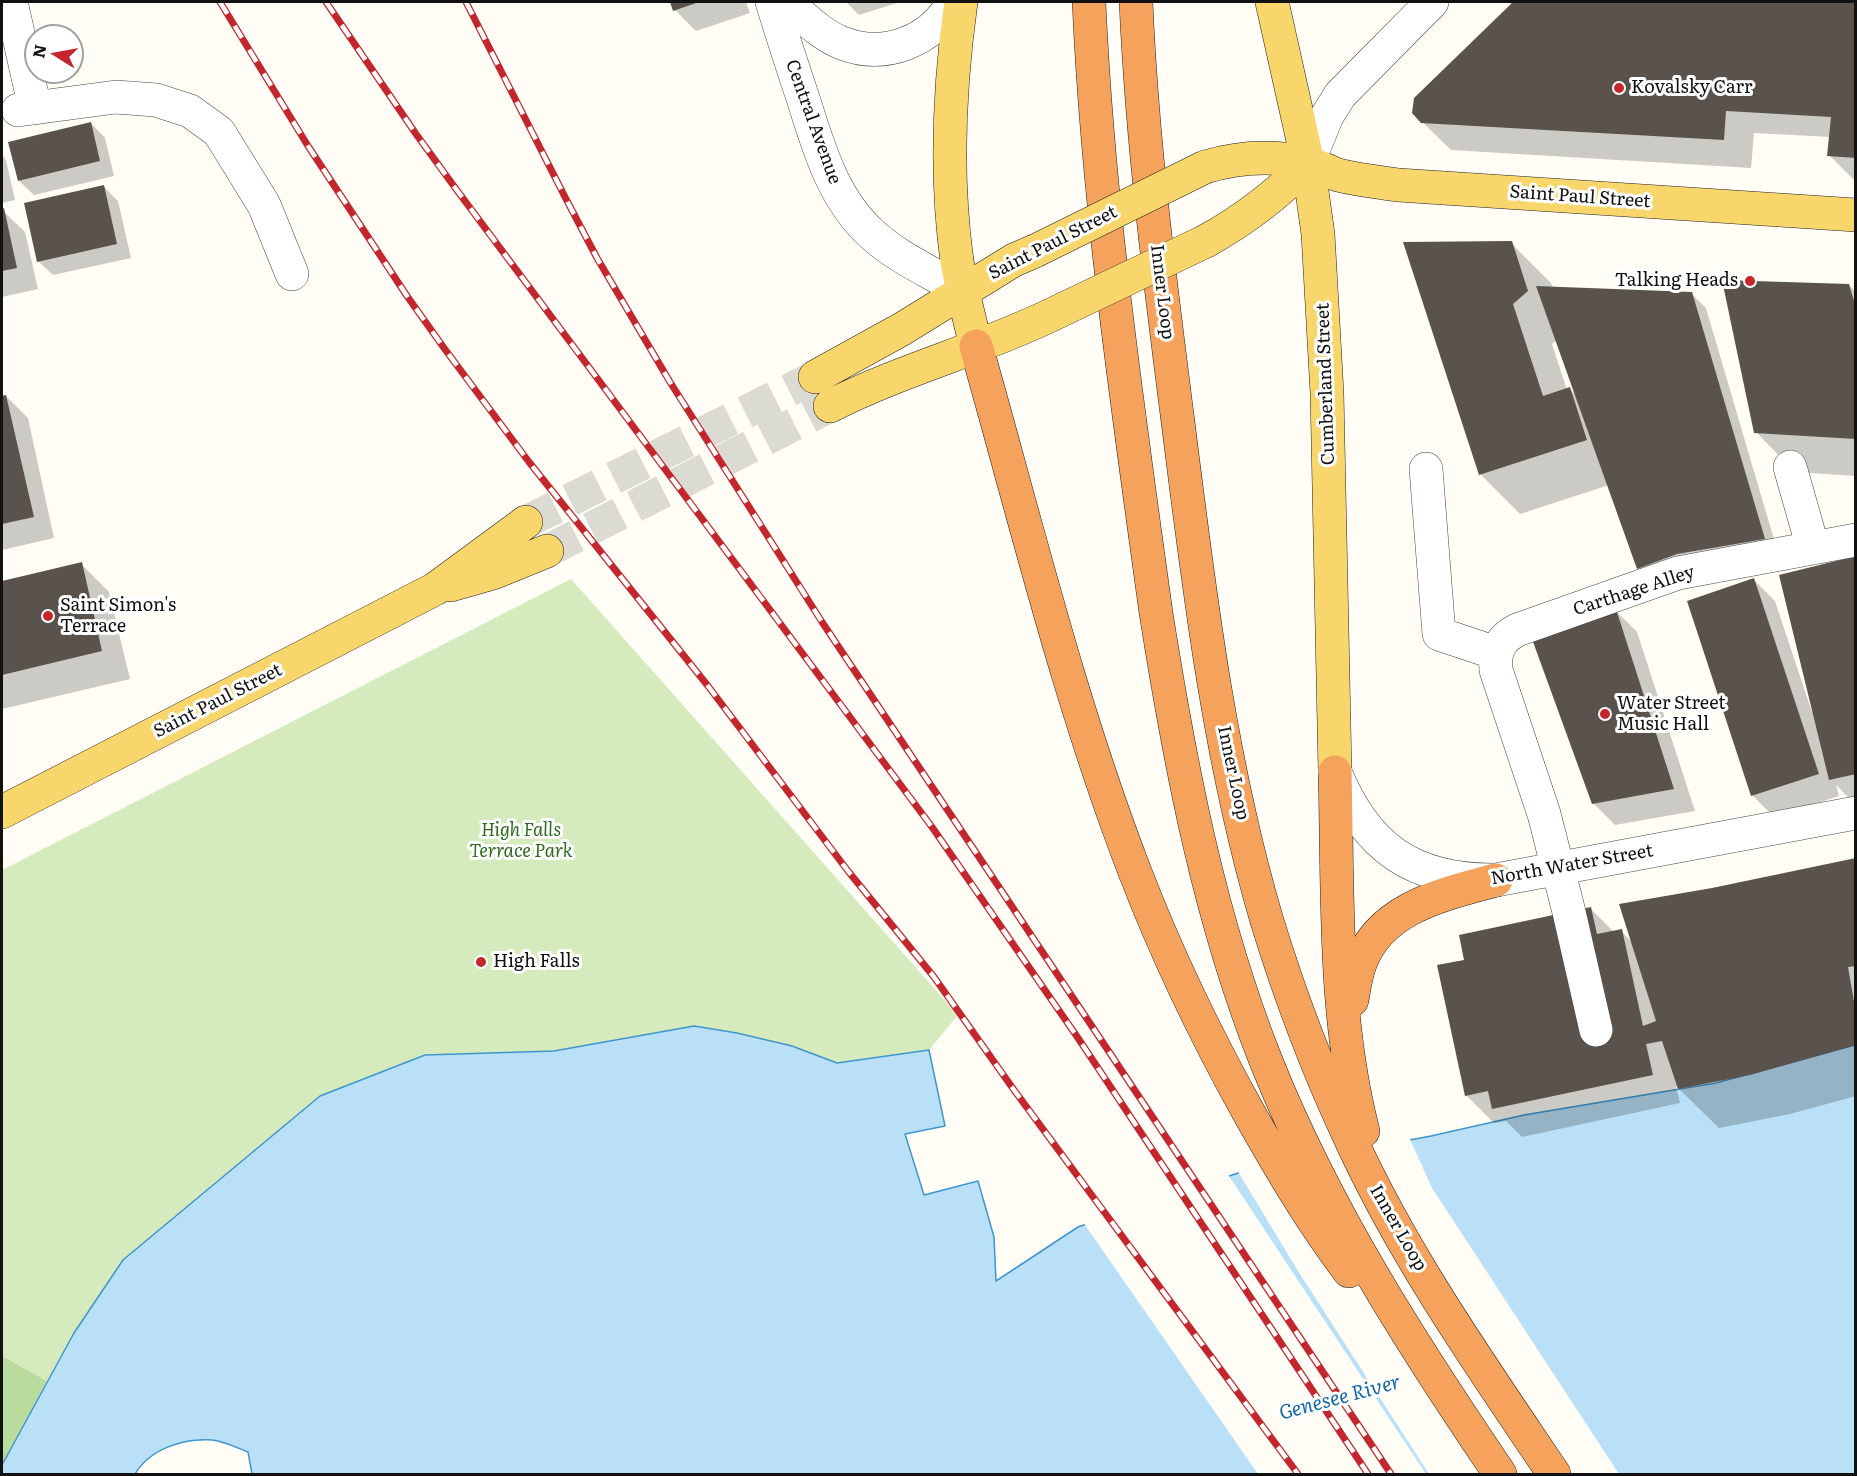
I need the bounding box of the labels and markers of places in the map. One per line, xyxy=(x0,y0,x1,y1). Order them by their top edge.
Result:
place label: Kovalsky Carr xyxy=(1631,77,1753,99)
marker: Kovalsky Carr xyxy=(1612,81,1626,95)
place label: Talking Heads xyxy=(1615,270,1738,292)
marker: Talking Heads xyxy=(1743,274,1757,288)
place label: Saint Simon's Terrace xyxy=(60,595,176,638)
marker: Saint Simon's Terrace xyxy=(41,609,55,623)
place label: Water Street Music Hall xyxy=(1617,693,1726,736)
marker: Water Street Music Hall xyxy=(1598,707,1612,721)
place label: High Falls xyxy=(493,951,580,973)
marker: High Falls xyxy=(474,955,488,969)

